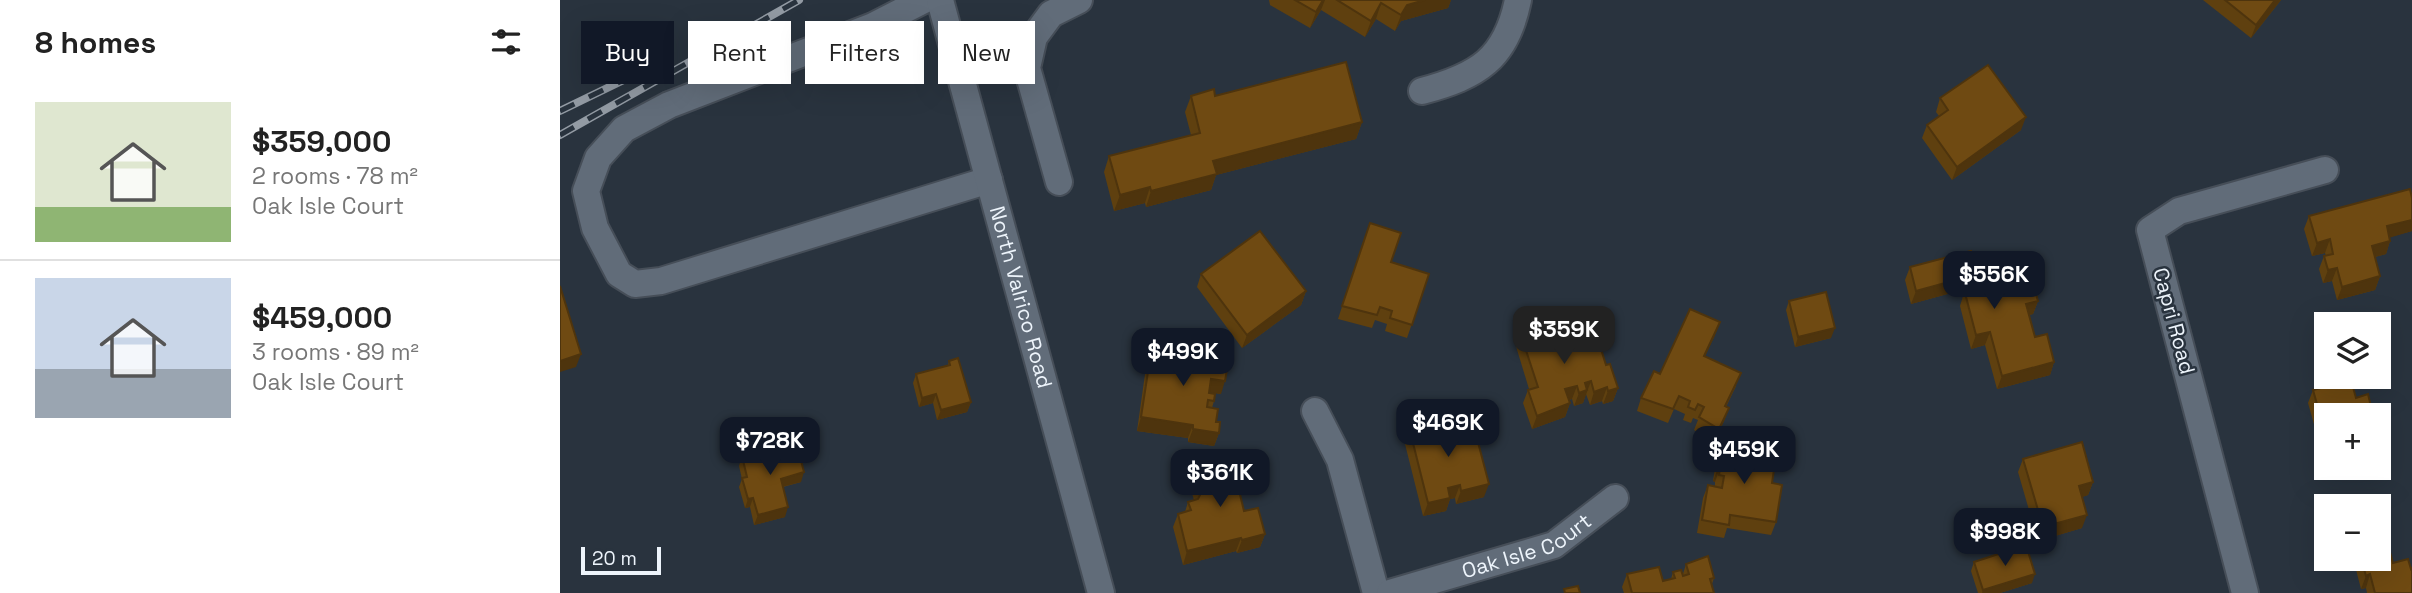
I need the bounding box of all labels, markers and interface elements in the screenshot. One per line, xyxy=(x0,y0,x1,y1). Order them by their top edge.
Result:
chip: Buy xyxy=(581,21,674,84)
chip: Rent xyxy=(688,21,791,84)
chip: Filters xyxy=(805,21,924,84)
chip: New xyxy=(938,21,1035,84)
text: 8 homes xyxy=(35,23,156,62)
icon: filters xyxy=(487,23,525,61)
text: $359,000 xyxy=(252,122,391,161)
icon: home xyxy=(91,130,175,214)
text: 2 rooms · 78 m² xyxy=(252,161,418,191)
text: Oak Isle Court xyxy=(252,191,404,221)
street label: North Valrico Road xyxy=(984,203,1059,391)
pin: $556K xyxy=(1945,252,2043,311)
text: $556K xyxy=(1959,259,2029,289)
street label: Capri Road xyxy=(2147,265,2202,377)
text: $459,000 xyxy=(252,298,392,337)
icon: home xyxy=(91,306,175,390)
pin: $359K xyxy=(1515,306,1613,366)
map controls xyxy=(2314,312,2391,571)
button: layers xyxy=(2314,312,2391,389)
text: $359K xyxy=(1529,314,1599,344)
pin: $499K xyxy=(1134,328,1232,388)
text: $499K xyxy=(1147,336,1219,366)
text: 3 rooms · 89 m² xyxy=(252,337,419,367)
text: Oak Isle Court xyxy=(252,367,404,397)
pin: $469K xyxy=(1399,400,1497,459)
button: + xyxy=(2314,403,2391,480)
text: $469K xyxy=(1412,407,1484,437)
pin: $728K xyxy=(721,418,819,477)
text: $728K xyxy=(736,425,804,455)
pin: $459K xyxy=(1695,426,1793,486)
text: $459K xyxy=(1709,434,1779,464)
pin: $361K xyxy=(1171,449,1269,509)
text: $361K xyxy=(1187,457,1253,487)
button: − xyxy=(2314,494,2391,571)
street label: Oak Isle Court xyxy=(1459,507,1596,584)
pin: $998K xyxy=(1956,508,2054,568)
text: $998K xyxy=(1970,516,2040,546)
scale bar xyxy=(581,544,662,576)
text: 20 m xyxy=(592,546,637,571)

